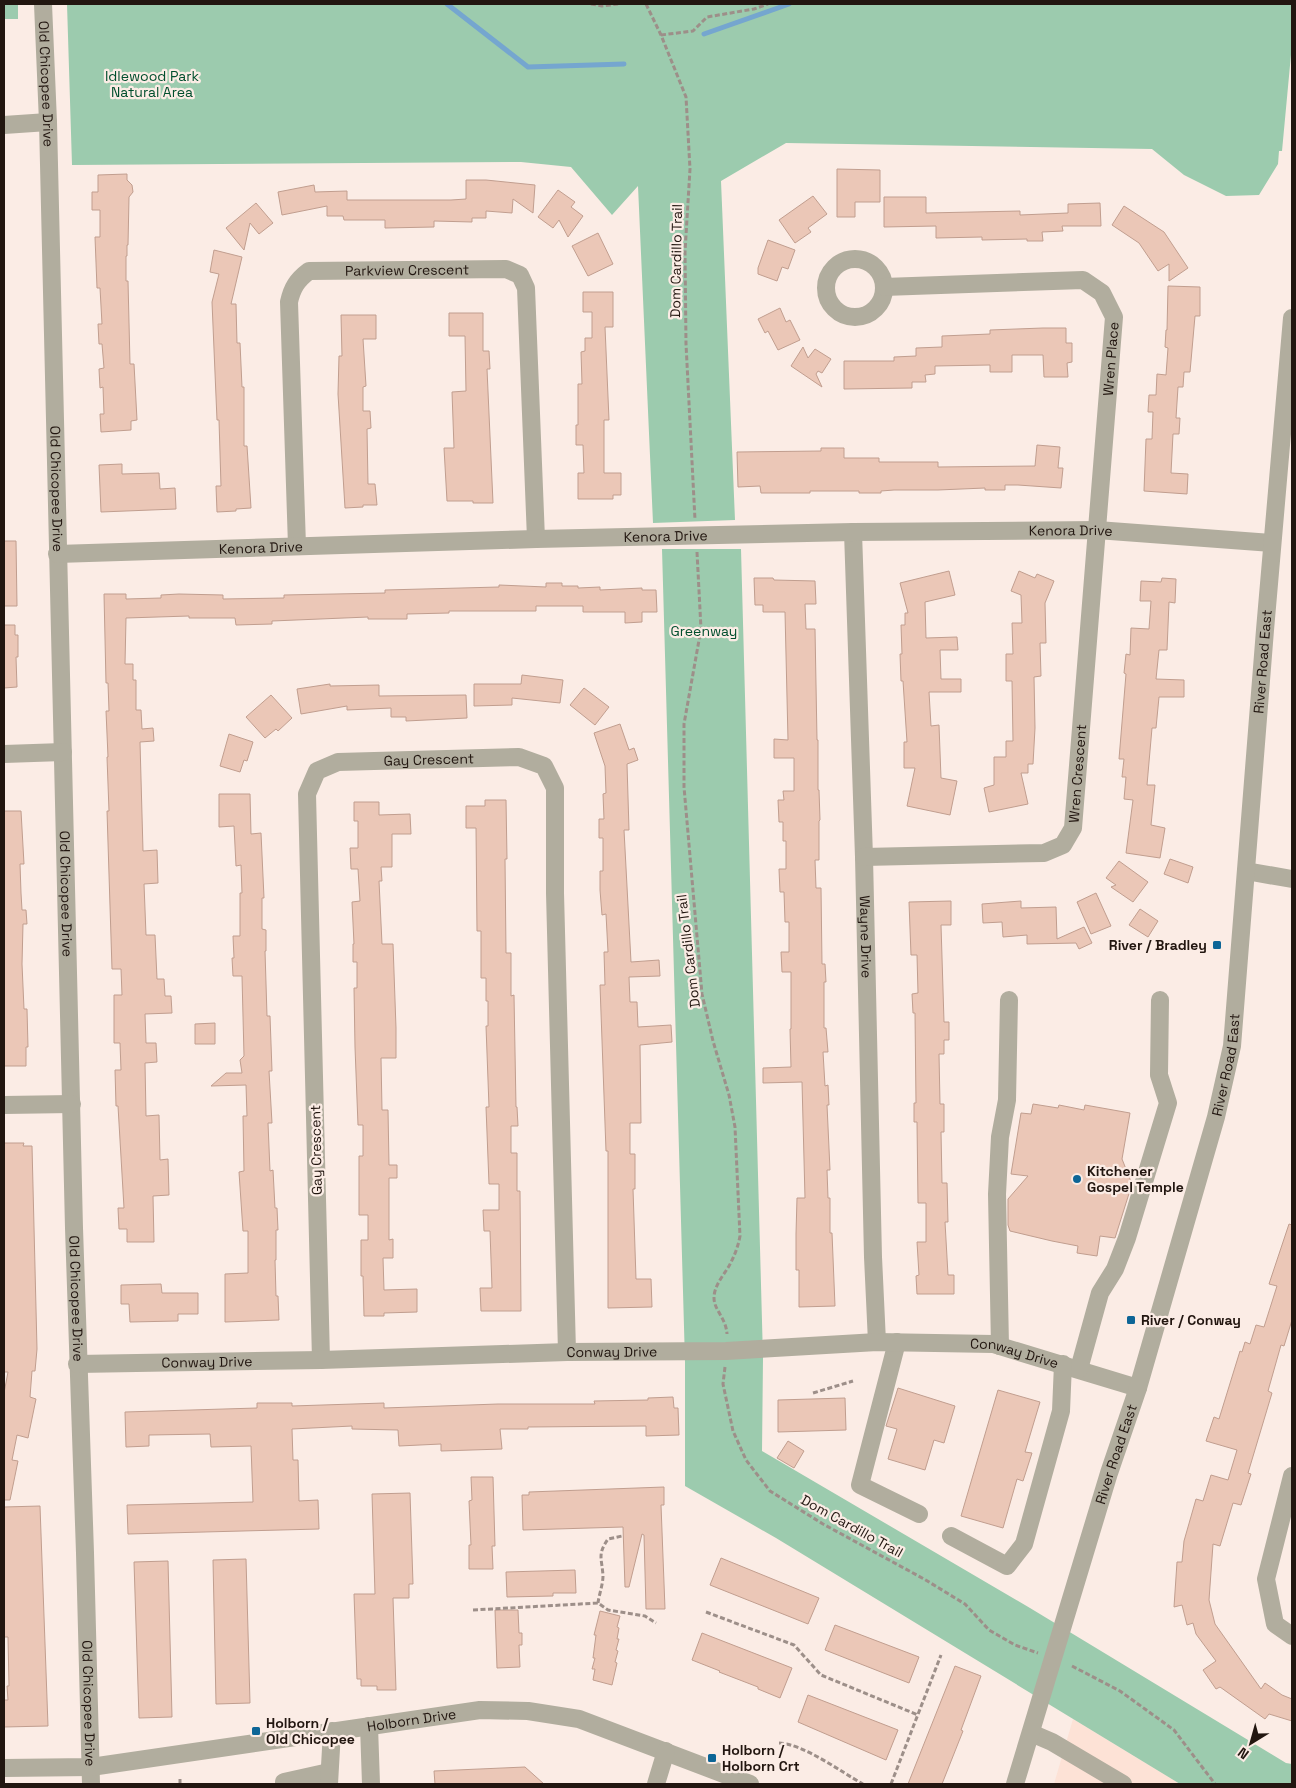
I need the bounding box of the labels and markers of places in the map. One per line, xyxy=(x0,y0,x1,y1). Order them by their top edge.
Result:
place label: River / Bradley xyxy=(1109,936,1207,954)
marker: River / Bradley xyxy=(1211,939,1223,951)
place label: Kitchener Gospel Temple xyxy=(1087,1162,1184,1196)
marker: Kitchener Gospel Temple xyxy=(1071,1173,1083,1185)
place label: River / Conway xyxy=(1141,1311,1241,1329)
marker: River / Conway xyxy=(1125,1314,1137,1326)
place label: Holborn / Old Chicopee xyxy=(266,1714,355,1748)
marker: Holborn / Old Chicopee xyxy=(250,1725,262,1737)
place label: Holborn / Holborn Crt xyxy=(722,1741,800,1775)
marker: Holborn / Holborn Crt xyxy=(706,1752,718,1764)

